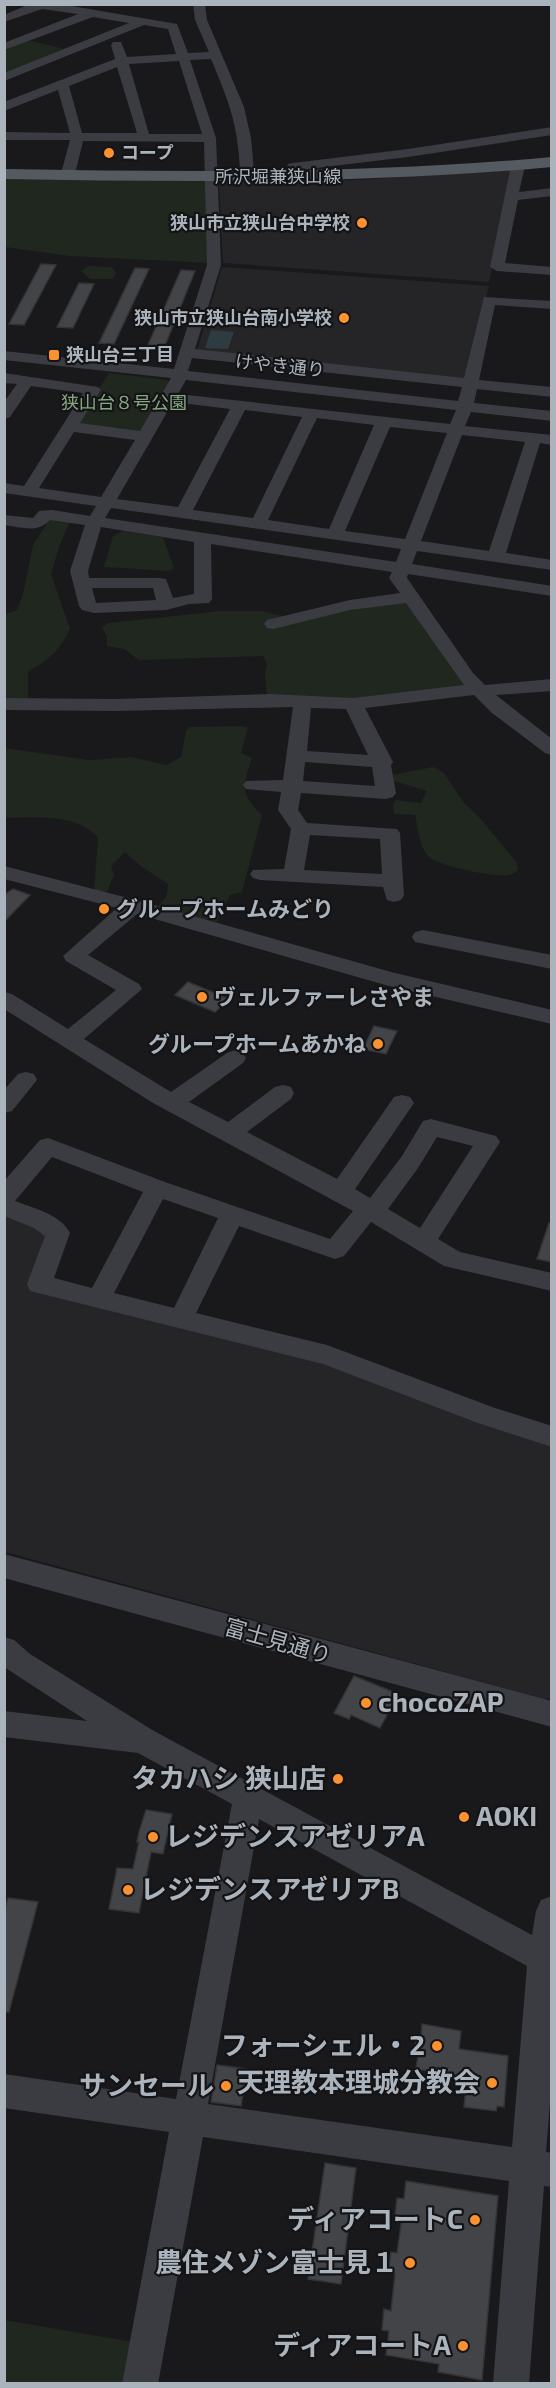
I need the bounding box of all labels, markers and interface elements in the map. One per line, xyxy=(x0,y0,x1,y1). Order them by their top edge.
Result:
place label: コープ xyxy=(121,141,174,163)
marker: コープ xyxy=(102,146,116,160)
street label: 所沢堀兼狭山線 xyxy=(215,165,341,187)
place label: 狭山市立狭山台中学校 xyxy=(170,211,350,233)
marker: 狭山市立狭山台中学校 xyxy=(355,216,369,230)
place label: 狭山市立狭山台南小学校 xyxy=(134,306,332,328)
marker: 狭山市立狭山台南小学校 xyxy=(337,311,351,325)
place label: 狭山台三丁目 xyxy=(66,343,174,365)
marker: 狭山台三丁目 xyxy=(47,348,61,362)
street label: けやき通り xyxy=(234,349,326,381)
park label: 狭山台８号公園 xyxy=(61,391,187,413)
place label: グループホームみどり xyxy=(116,895,334,921)
marker: グループホームみどり xyxy=(97,902,111,916)
place label: ヴェルファーレさやま xyxy=(214,983,434,1009)
marker: ヴェルファーレさやま xyxy=(195,990,209,1004)
place label: グループホームあかね xyxy=(148,1030,366,1056)
marker: グループホームあかね xyxy=(371,1037,385,1051)
street label: 富士見通り xyxy=(222,1612,335,1668)
place label: chocoZAP xyxy=(378,1685,503,1717)
marker: chocoZAP xyxy=(359,1696,373,1710)
place label: タカハシ 狭山店 xyxy=(131,1761,326,1793)
marker: タカハシ 狭山店 xyxy=(331,1772,345,1786)
place label: AOKI xyxy=(476,1799,537,1831)
marker: AOKI xyxy=(457,1810,471,1824)
place label: レジデンスアゼリアA xyxy=(165,1819,425,1851)
marker: レジデンスアゼリアA xyxy=(146,1830,160,1844)
place label: レジデンスアゼリアB xyxy=(140,1872,399,1904)
marker: レジデンスアゼリアB xyxy=(121,1883,135,1897)
place label: フォーシェル・2 xyxy=(221,2028,425,2060)
marker: フォーシェル・2 xyxy=(430,2039,444,2053)
place label: 天理教本理城分教会 xyxy=(237,2065,480,2097)
place label: サンセール xyxy=(79,2068,214,2100)
marker: 天理教本理城分教会 xyxy=(485,2076,499,2090)
marker: サンセール xyxy=(219,2079,233,2093)
place label: ディアコートC xyxy=(287,2202,463,2234)
marker: ディアコートC xyxy=(468,2213,482,2227)
place label: 農住メゾン富士見１ xyxy=(155,2245,398,2277)
marker: 農住メゾン富士見１ xyxy=(403,2256,417,2270)
place label: ディアコートA xyxy=(273,2328,451,2360)
marker: ディアコートA xyxy=(456,2339,470,2353)

